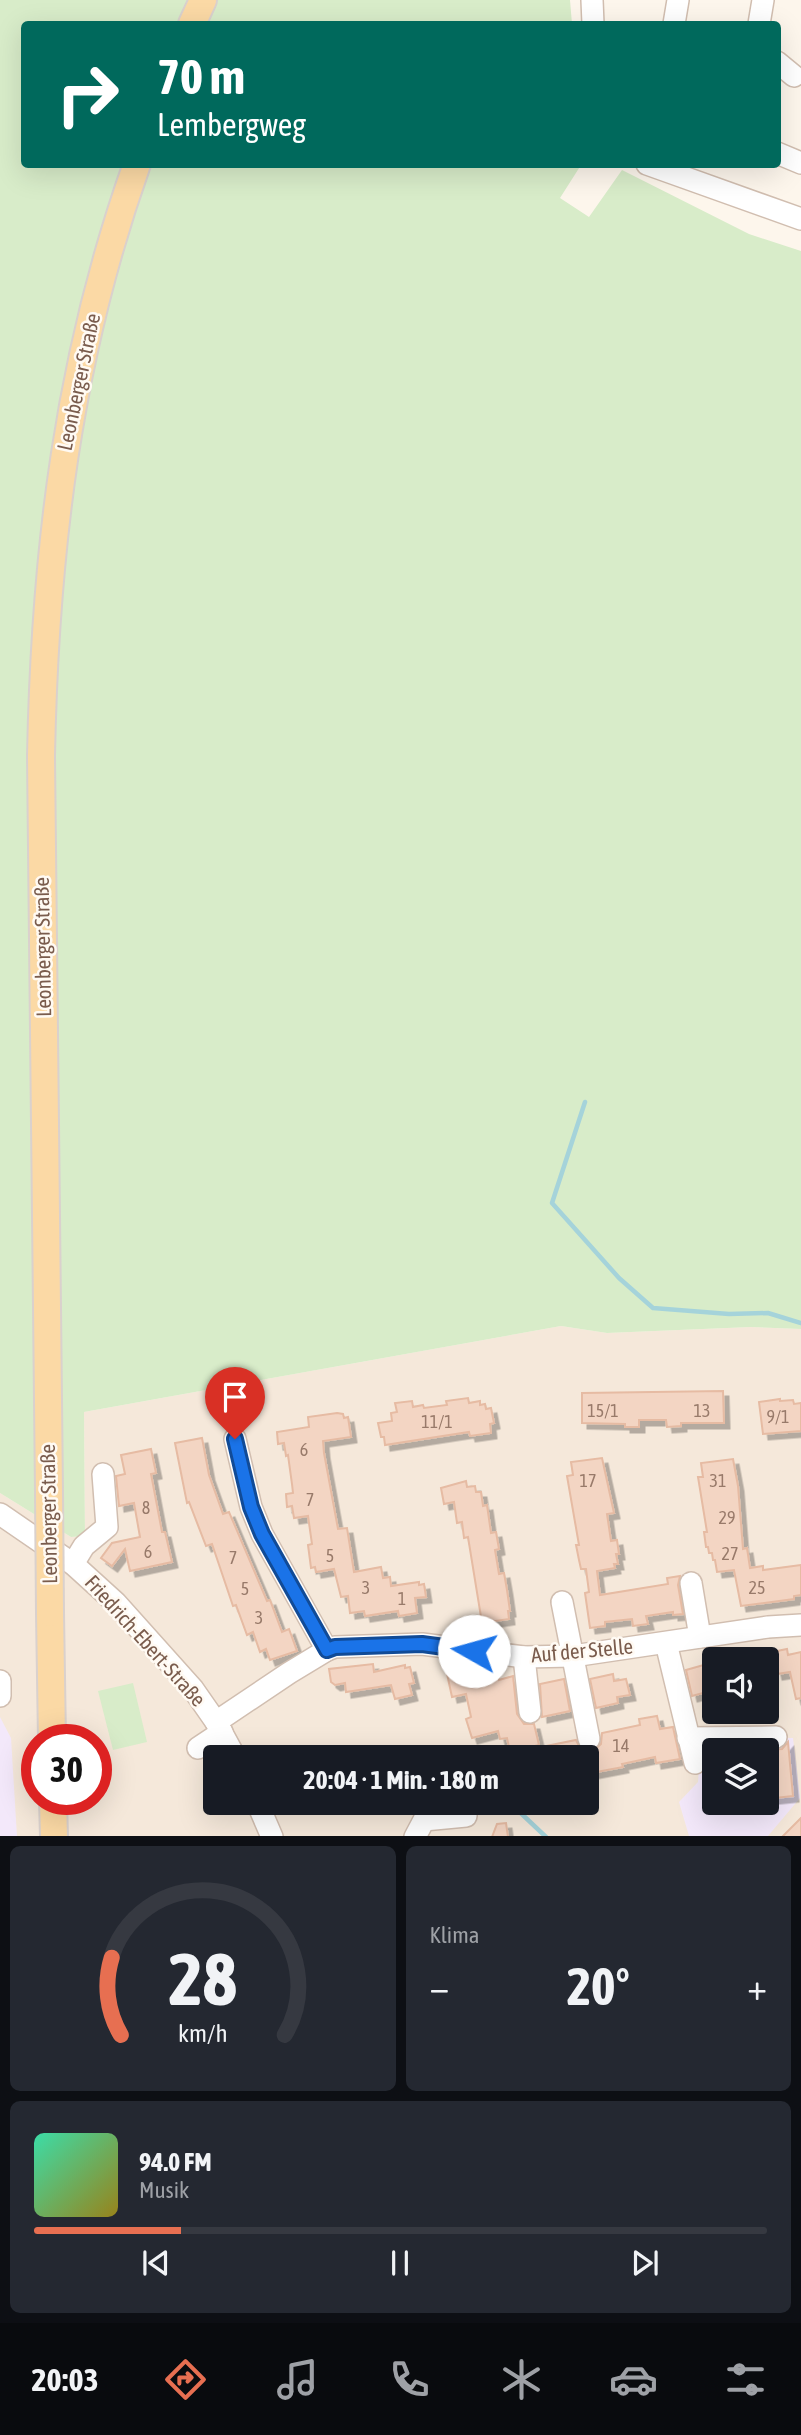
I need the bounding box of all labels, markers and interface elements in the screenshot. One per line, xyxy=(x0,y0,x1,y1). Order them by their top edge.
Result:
text: 70 m xyxy=(157,48,245,104)
icon: right xyxy=(42,49,133,140)
text: Lembergweg xyxy=(157,106,306,143)
street label: Leonberger Straße xyxy=(52,311,104,453)
street label: Leonberger Straße xyxy=(29,877,55,1017)
pin xyxy=(205,1367,265,1439)
icon: arrive xyxy=(216,1378,254,1416)
house number: 15/1 xyxy=(587,1400,619,1421)
house number: 13 xyxy=(694,1400,710,1421)
house number: 9/1 xyxy=(766,1406,790,1427)
house number: 11/1 xyxy=(421,1411,453,1432)
house number: 6 xyxy=(300,1439,308,1460)
street label: Leonberger Straße xyxy=(35,1444,61,1584)
house number: 17 xyxy=(580,1470,596,1491)
house number: 31 xyxy=(710,1470,726,1491)
house number: 7 xyxy=(306,1489,314,1510)
house number: 8 xyxy=(142,1497,150,1518)
house number: 29 xyxy=(719,1507,735,1528)
house number: 6 xyxy=(144,1541,152,1562)
house number: 27 xyxy=(722,1543,738,1564)
house number: 5 xyxy=(326,1545,334,1566)
house number: 7 xyxy=(229,1547,237,1568)
street label: Friedrich-Ebert-Straße xyxy=(81,1570,211,1711)
house number: 3 xyxy=(362,1577,370,1598)
house number: 25 xyxy=(749,1577,765,1598)
house number: 5 xyxy=(241,1578,249,1599)
house number: 1 xyxy=(398,1588,406,1609)
house number: 3 xyxy=(255,1607,263,1628)
position arrow xyxy=(437,1614,511,1688)
street label: Auf der Stelle xyxy=(530,1634,634,1666)
map controls xyxy=(702,1647,779,1815)
button: sound xyxy=(702,1647,779,1724)
speed limit sign: 30 xyxy=(21,1724,112,1815)
house number: 14 xyxy=(613,1735,629,1756)
button: layers xyxy=(702,1738,779,1815)
text: 20:04 · 1 Min. · 180 m xyxy=(303,1765,499,1795)
text: Klima xyxy=(430,1922,479,1948)
text: 28 xyxy=(169,1937,237,2020)
text: 20° xyxy=(567,1956,630,2016)
text: − xyxy=(430,1965,449,2008)
text: + xyxy=(747,1965,767,2008)
text: km/h xyxy=(178,2018,228,2046)
text: 94.0 FM xyxy=(139,2147,212,2177)
text: Musik xyxy=(139,2177,189,2203)
icon: previous xyxy=(137,2244,175,2282)
icon: pause xyxy=(381,2244,419,2282)
icon: next xyxy=(626,2244,664,2282)
icon: directions xyxy=(161,2355,210,2404)
icon: music xyxy=(273,2355,322,2404)
icon: phone xyxy=(385,2355,434,2404)
icon: climate xyxy=(497,2355,546,2404)
icon: car xyxy=(609,2355,658,2404)
icon: filters xyxy=(721,2355,770,2404)
text: 20:03 xyxy=(31,2361,99,2398)

